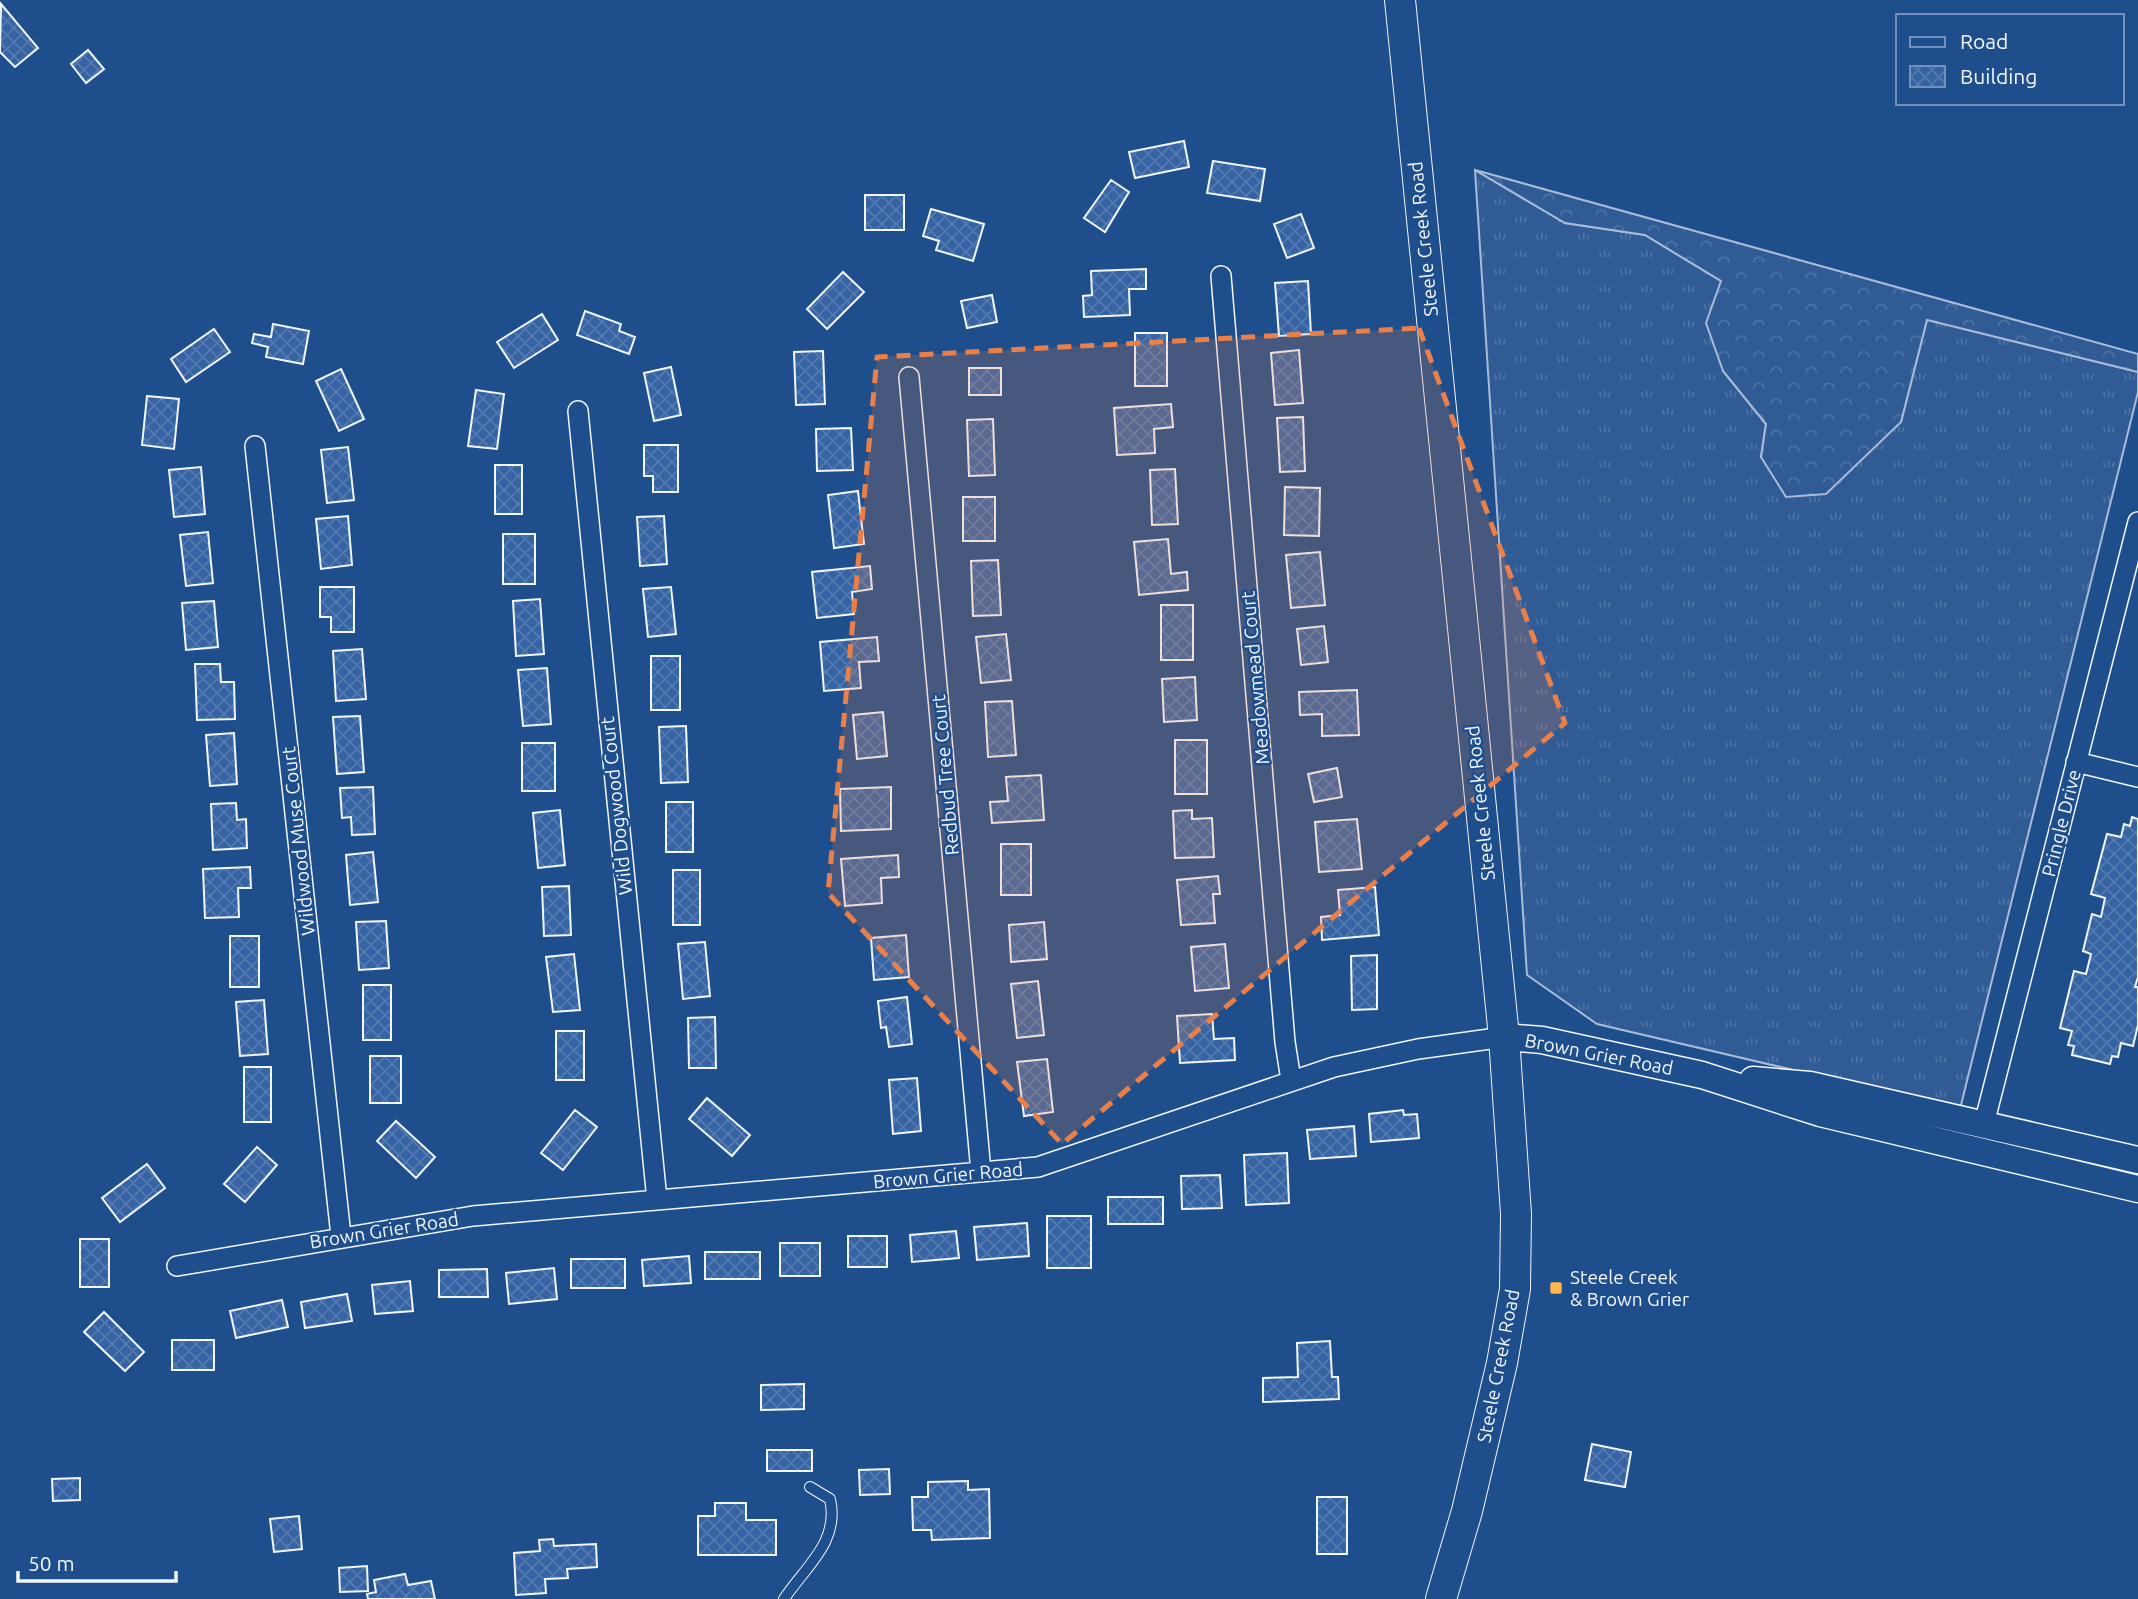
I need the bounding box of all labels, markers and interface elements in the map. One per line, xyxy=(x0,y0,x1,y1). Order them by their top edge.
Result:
legend xyxy=(1896,14,2124,105)
text: Road xyxy=(1960,29,2008,53)
text: Building xyxy=(1960,64,2037,88)
street label: Steele Creek Road xyxy=(1404,160,1442,318)
street label: Meadowmead Court xyxy=(1236,590,1274,766)
street label: Redbud Tree Court xyxy=(927,693,963,856)
street label: Wild Dogwood Court xyxy=(596,715,636,896)
street label: Steele Creek Road xyxy=(1461,724,1499,882)
street label: Wildwood Muse Court xyxy=(277,745,319,937)
street label: Pringle Drive xyxy=(2037,767,2085,879)
street label: Brown Grier Road xyxy=(1523,1029,1675,1079)
street label: Brown Grier Road xyxy=(872,1157,1024,1193)
street label: Brown Grier Road xyxy=(308,1207,460,1253)
place label: Steele Creek & Brown Grier xyxy=(1570,1266,1689,1310)
marker: Steele Creek & Brown Grier xyxy=(1548,1280,1564,1296)
street label: Steele Creek Road xyxy=(1472,1287,1524,1445)
scale bar xyxy=(18,1540,175,1584)
text: 50 m xyxy=(28,1551,75,1575)

